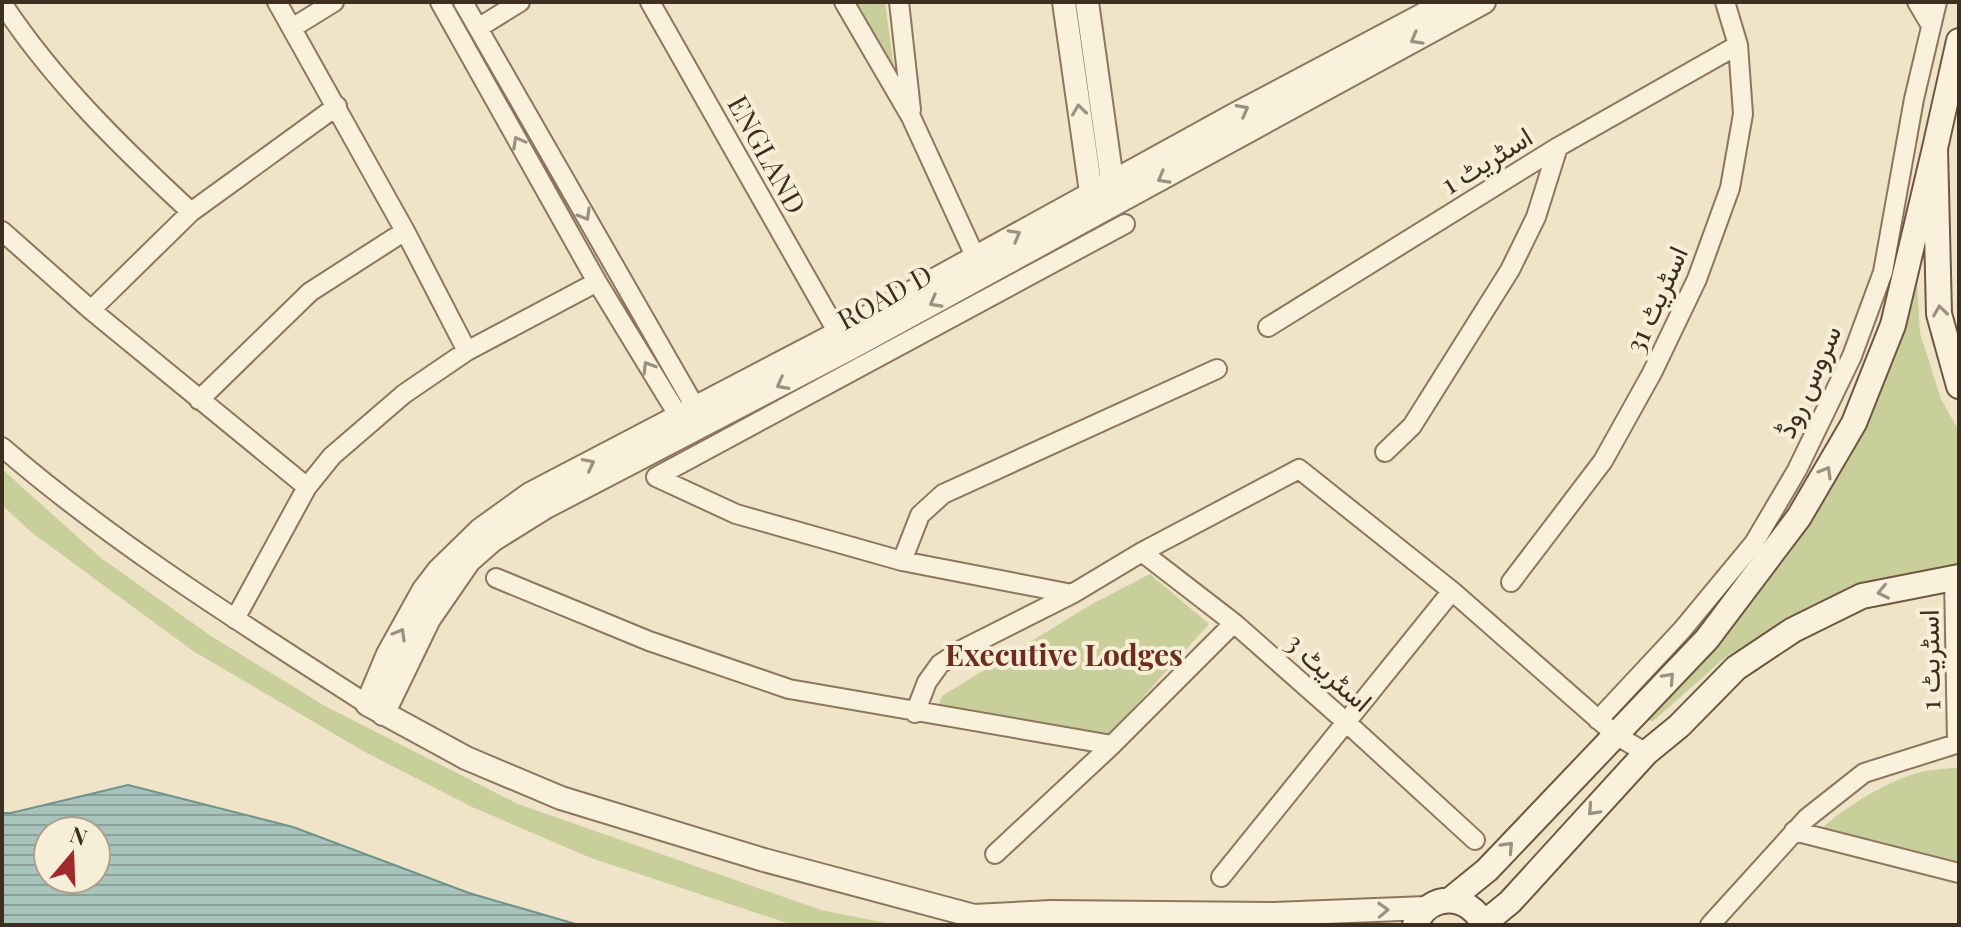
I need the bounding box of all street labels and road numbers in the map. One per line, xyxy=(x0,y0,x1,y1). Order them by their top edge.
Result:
street label: ENGLAND xyxy=(720,88,816,220)
street label: اسٹریٹ 1 xyxy=(1433,117,1539,202)
street label: اسٹریٹ 31 xyxy=(1615,240,1696,359)
street label: ROAD D xyxy=(830,255,938,337)
street label: سروس روڈ xyxy=(1766,319,1849,444)
street label: اسٹریٹ 1 xyxy=(1909,609,1948,711)
street label: اسٹریٹ 3 xyxy=(1278,623,1381,720)

